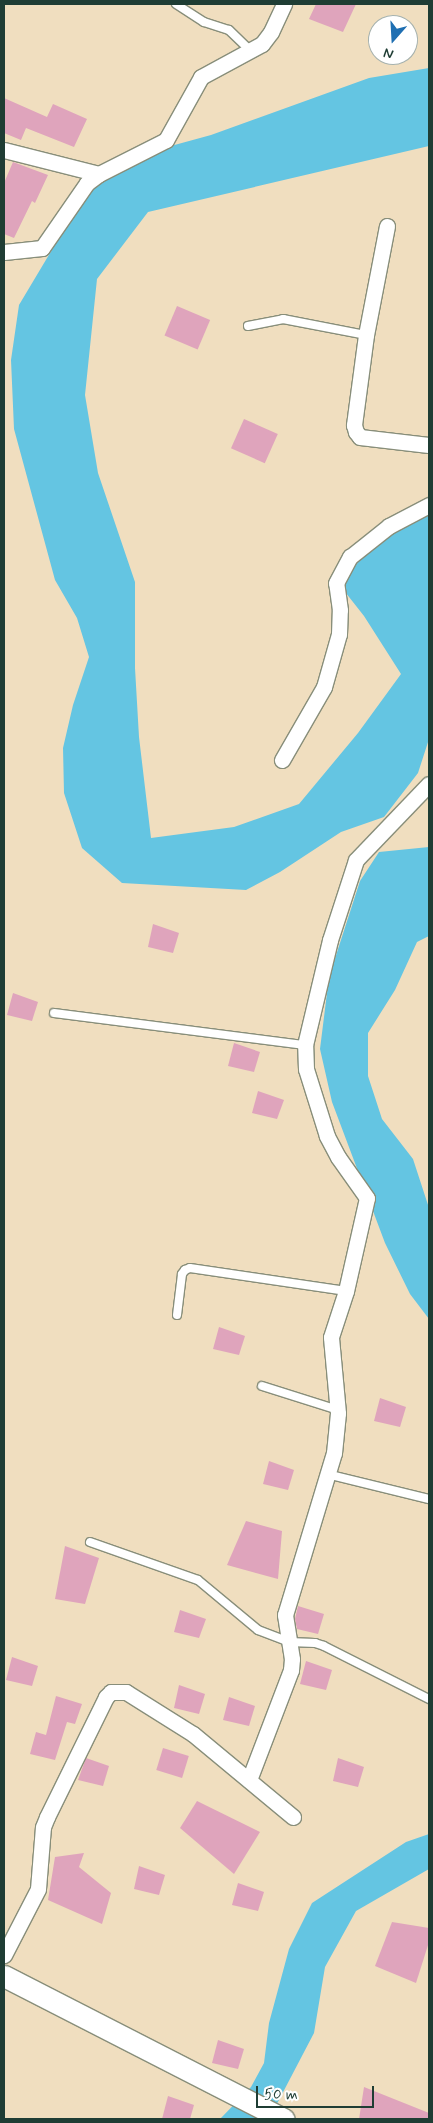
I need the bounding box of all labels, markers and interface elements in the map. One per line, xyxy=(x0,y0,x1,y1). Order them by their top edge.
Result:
north arrow xyxy=(368,15,418,65)
text: N xyxy=(381,43,396,63)
scale bar xyxy=(258,2076,376,2108)
text: 50 m xyxy=(264,2085,298,2105)

